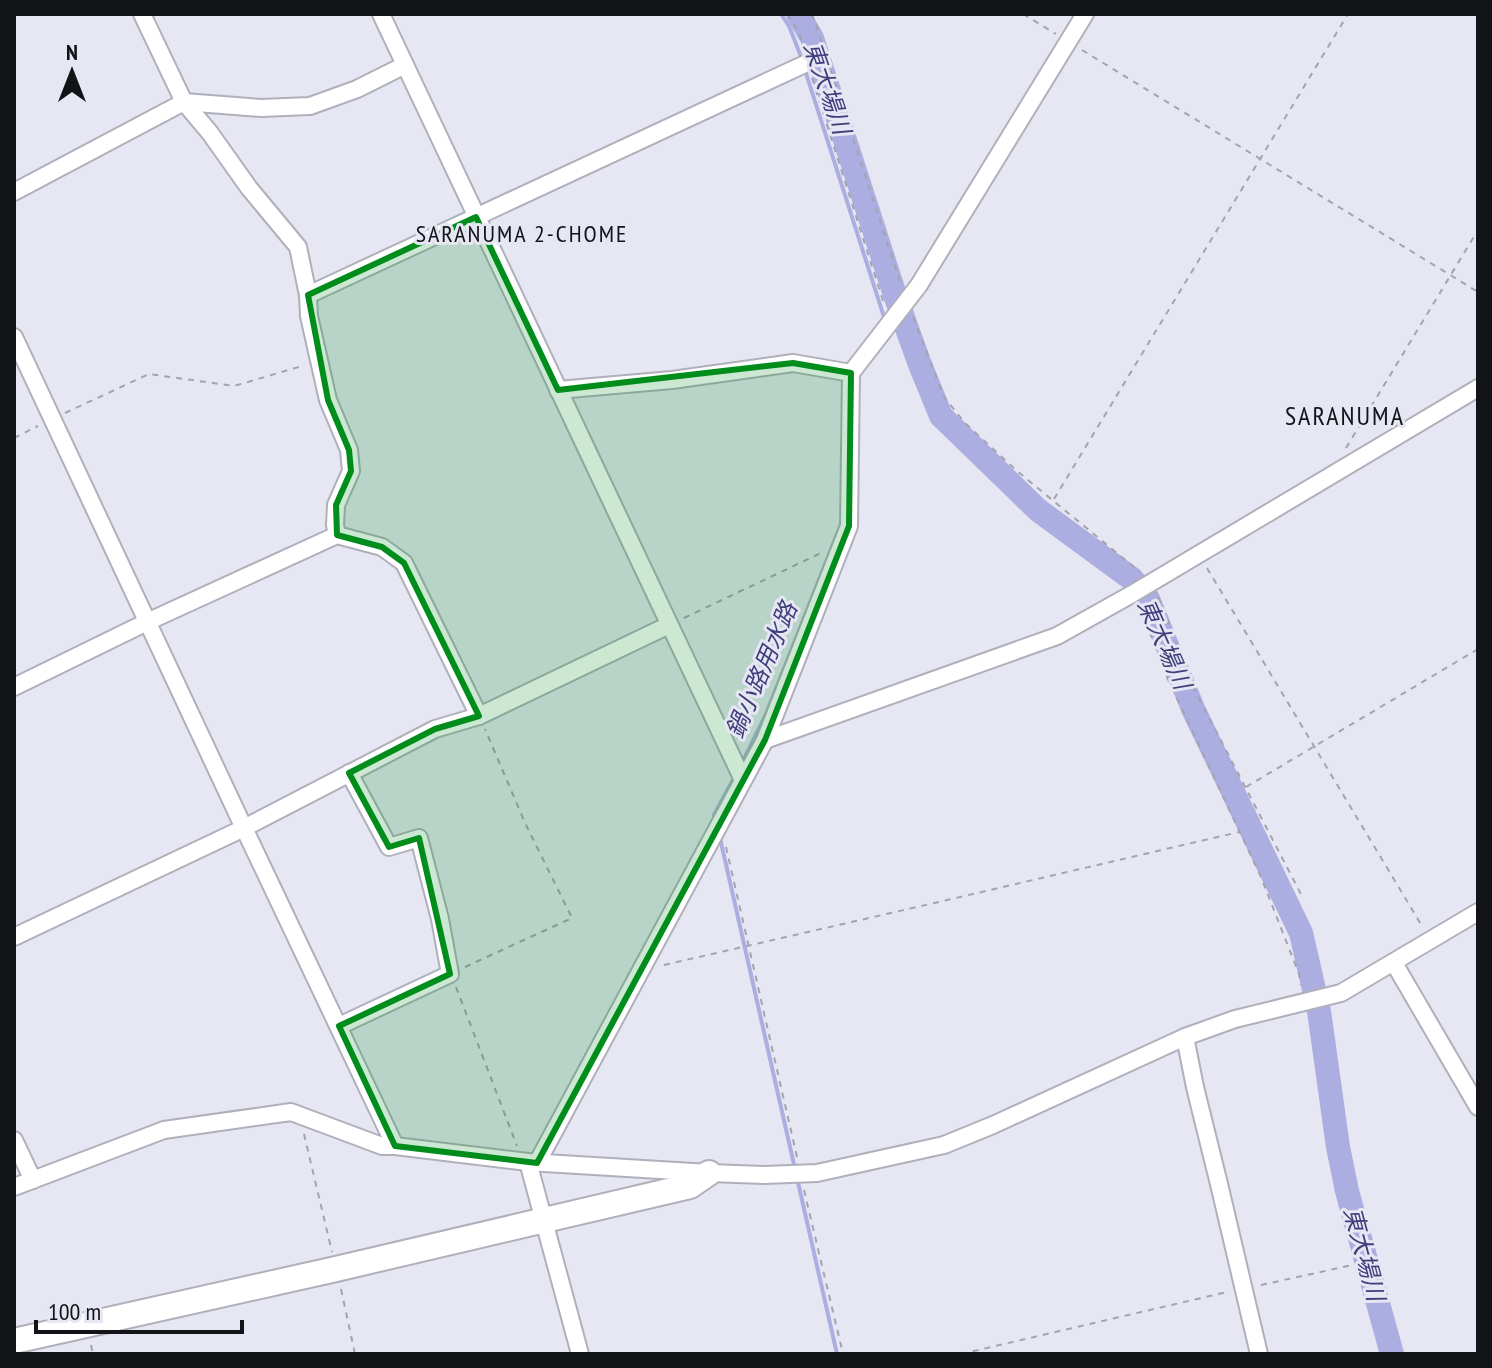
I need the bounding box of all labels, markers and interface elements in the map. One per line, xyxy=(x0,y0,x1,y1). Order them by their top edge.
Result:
north arrow xyxy=(32,32,112,112)
water label: 東大場川 xyxy=(797,37,859,141)
text: N xyxy=(66,38,78,66)
district label: SARANUMA 2-CHOME xyxy=(416,218,628,249)
district label: SARANUMA xyxy=(1285,399,1405,432)
water label: 東大場川 xyxy=(1131,594,1199,697)
water label: 鍋小路用水路 xyxy=(719,596,805,742)
water label: 東大場川 xyxy=(1337,1203,1393,1307)
scale bar xyxy=(36,1284,242,1334)
text: 100 m xyxy=(48,1296,101,1327)

